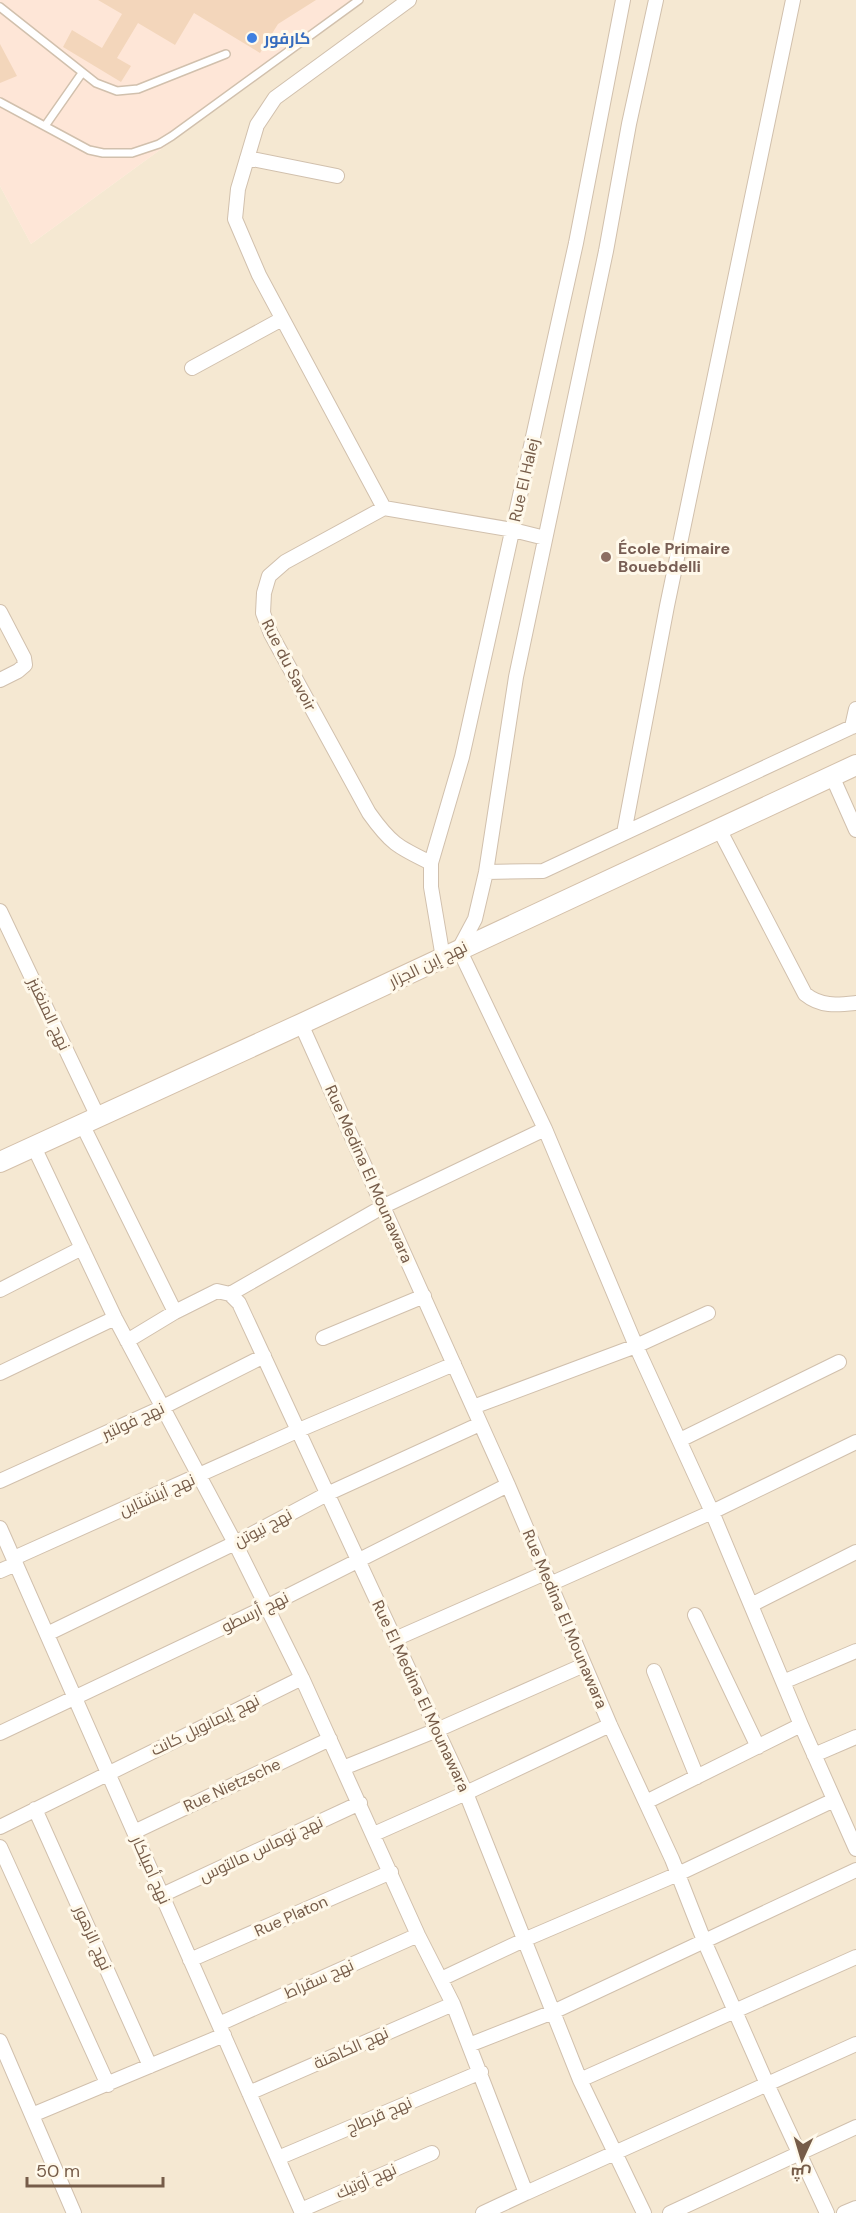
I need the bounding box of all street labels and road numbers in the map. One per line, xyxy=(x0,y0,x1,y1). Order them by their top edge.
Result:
street label: Rue El Halej xyxy=(504,436,544,524)
street label: Rue du Savoir xyxy=(257,615,321,715)
street label: نهج إبن الجزار xyxy=(384,936,471,993)
street label: نهج المنغنيز xyxy=(22,973,75,1054)
street label: Rue Medina El Mounawara xyxy=(320,1082,418,1266)
street label: نهج فولتير xyxy=(97,1397,168,1446)
street label: نهج أينشتاين xyxy=(116,1469,199,1522)
street label: نهج نيوتن xyxy=(230,1504,296,1553)
street label: Rue Medina El Mounawara xyxy=(518,1526,612,1712)
street label: نهج أرسطو xyxy=(218,1587,292,1638)
street label: Rue El Medina El Mounawara xyxy=(367,1597,475,1795)
street label: نهج إيمانويل كانت xyxy=(147,1690,263,1761)
street label: Rue Nietzsche xyxy=(180,1753,284,1817)
street label: نهج توماس مالتوس xyxy=(196,1811,327,1888)
street label: نهج أميلكار xyxy=(125,1832,175,1908)
street label: Rue Platon xyxy=(251,1891,331,1941)
street label: نهج الزهور xyxy=(68,1901,117,1974)
street label: نهج سقراط xyxy=(281,1954,357,2005)
street label: نهج الكاهنة xyxy=(310,2022,392,2075)
street label: نهج قرطاج xyxy=(343,2092,416,2139)
street label: نهج أوتيك xyxy=(332,2158,400,2205)

